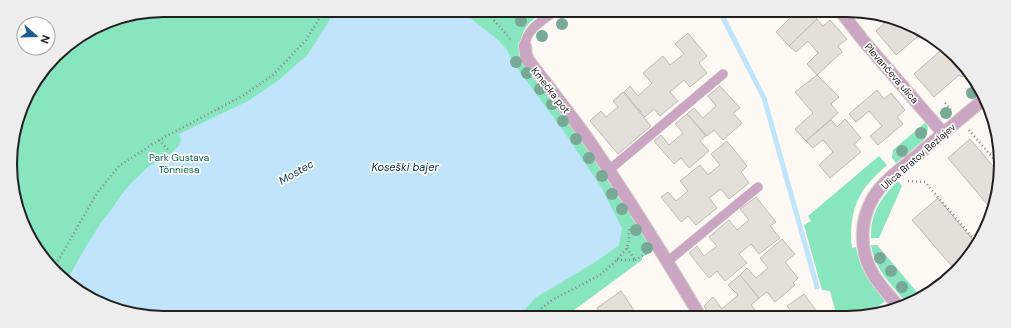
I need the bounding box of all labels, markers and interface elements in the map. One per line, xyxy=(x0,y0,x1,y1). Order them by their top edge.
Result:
north arrow xyxy=(16,16,56,56)
text: N xyxy=(37,33,53,46)
street label: Plevančeva ulica xyxy=(862,41,921,106)
street label: Kmečka pot xyxy=(529,65,573,116)
street label: Ulica Bratov Bezlajev xyxy=(878,120,959,192)
park label: Park Gustava Tönniesa xyxy=(149,151,209,176)
water label: Mostec xyxy=(276,156,316,188)
water label: Koseški bajer xyxy=(371,160,439,174)

